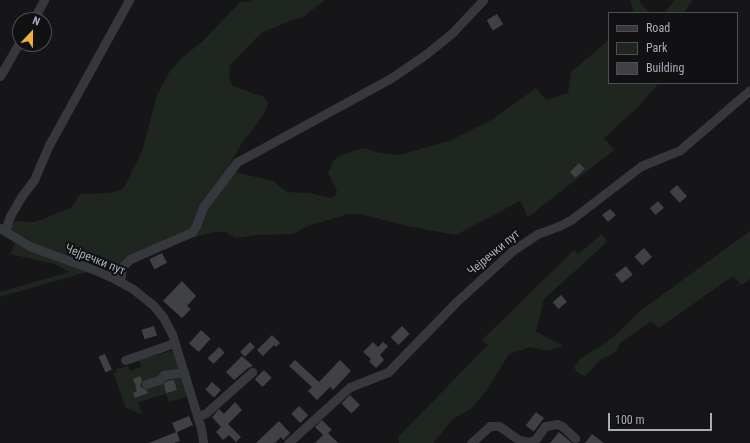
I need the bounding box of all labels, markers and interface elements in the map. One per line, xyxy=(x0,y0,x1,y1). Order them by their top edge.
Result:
north arrow xyxy=(12,12,52,52)
legend xyxy=(608,12,738,84)
text: N xyxy=(31,14,42,29)
text: Road xyxy=(646,21,670,35)
text: Park xyxy=(646,41,667,55)
text: Building xyxy=(646,61,684,75)
street label: Чејречки пут xyxy=(465,227,523,279)
street label: Чејречки пут xyxy=(63,241,127,279)
scale bar xyxy=(610,405,714,431)
text: 100 m xyxy=(615,413,645,427)

